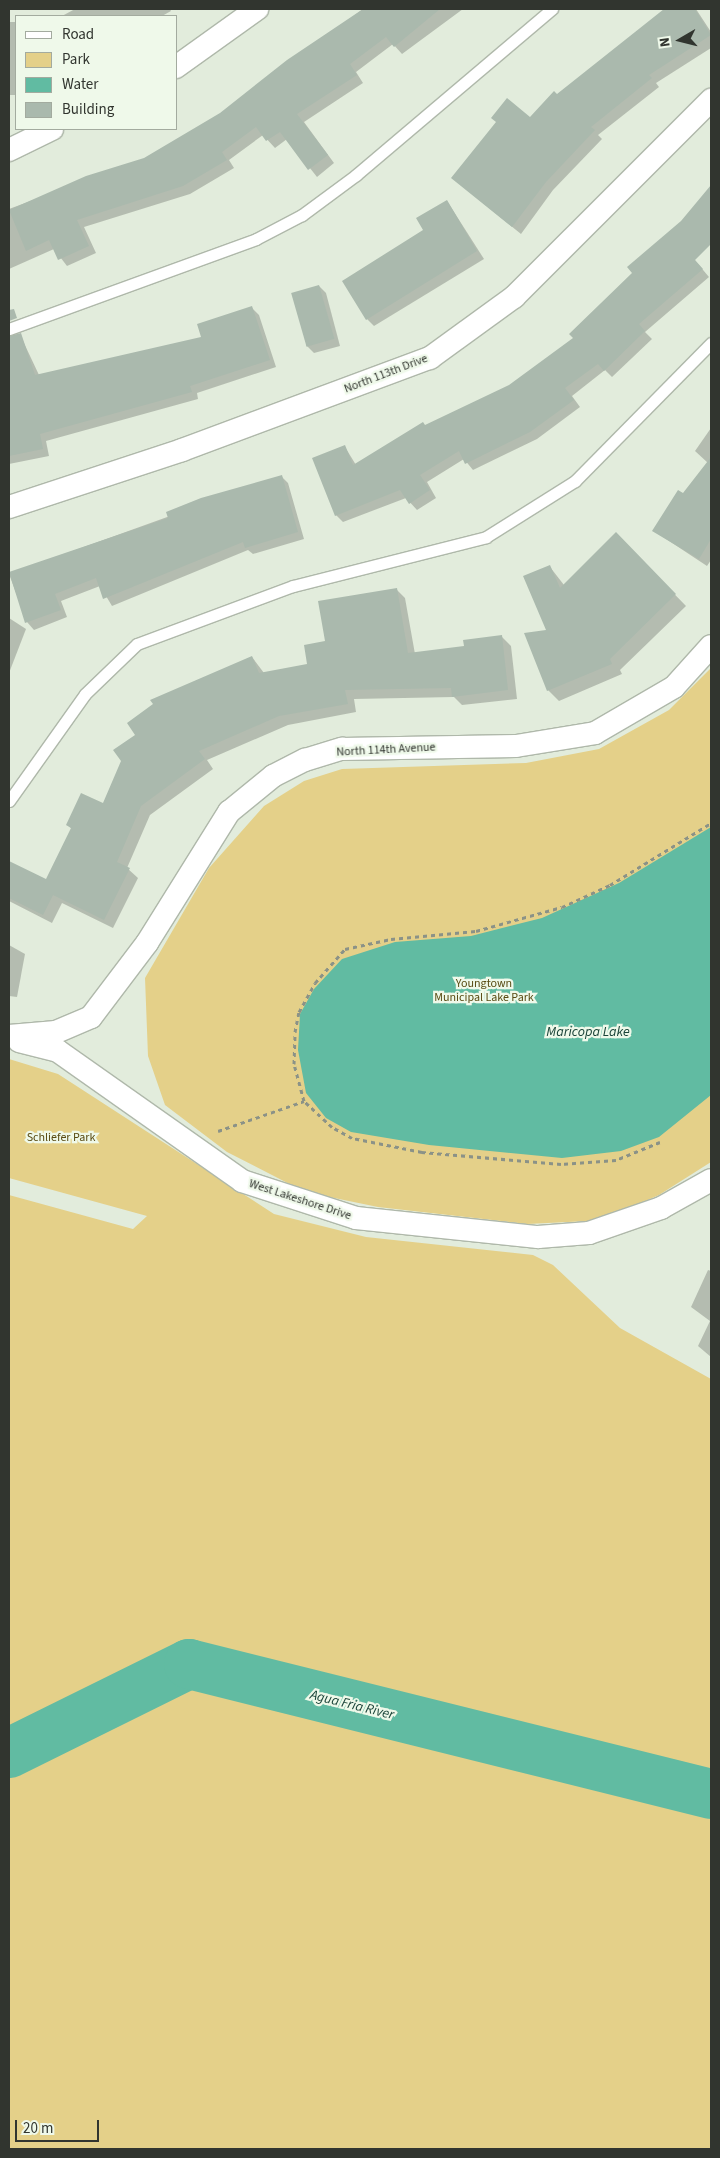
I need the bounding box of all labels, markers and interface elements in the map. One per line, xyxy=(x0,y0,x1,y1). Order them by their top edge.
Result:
legend xyxy=(15,15,178,130)
north arrow xyxy=(655,15,705,65)
text: Road xyxy=(62,24,94,45)
text: N xyxy=(655,36,676,48)
text: Park xyxy=(62,49,90,70)
text: Water xyxy=(62,74,98,95)
text: Building xyxy=(62,99,114,120)
street label: North 113th Drive xyxy=(342,351,430,397)
street label: North 114th Avenue xyxy=(336,740,436,760)
park label: Youngtown Municipal Lake Park xyxy=(434,977,534,1005)
water label: Maricopa Lake xyxy=(546,1024,630,1040)
park label: Schliefer Park xyxy=(27,1131,95,1145)
street label: West Lakeshore Drive xyxy=(247,1177,353,1223)
water label: Agua Fria River xyxy=(308,1686,396,1724)
scale bar xyxy=(18,2110,101,2142)
text: 20 m xyxy=(23,2118,53,2139)

